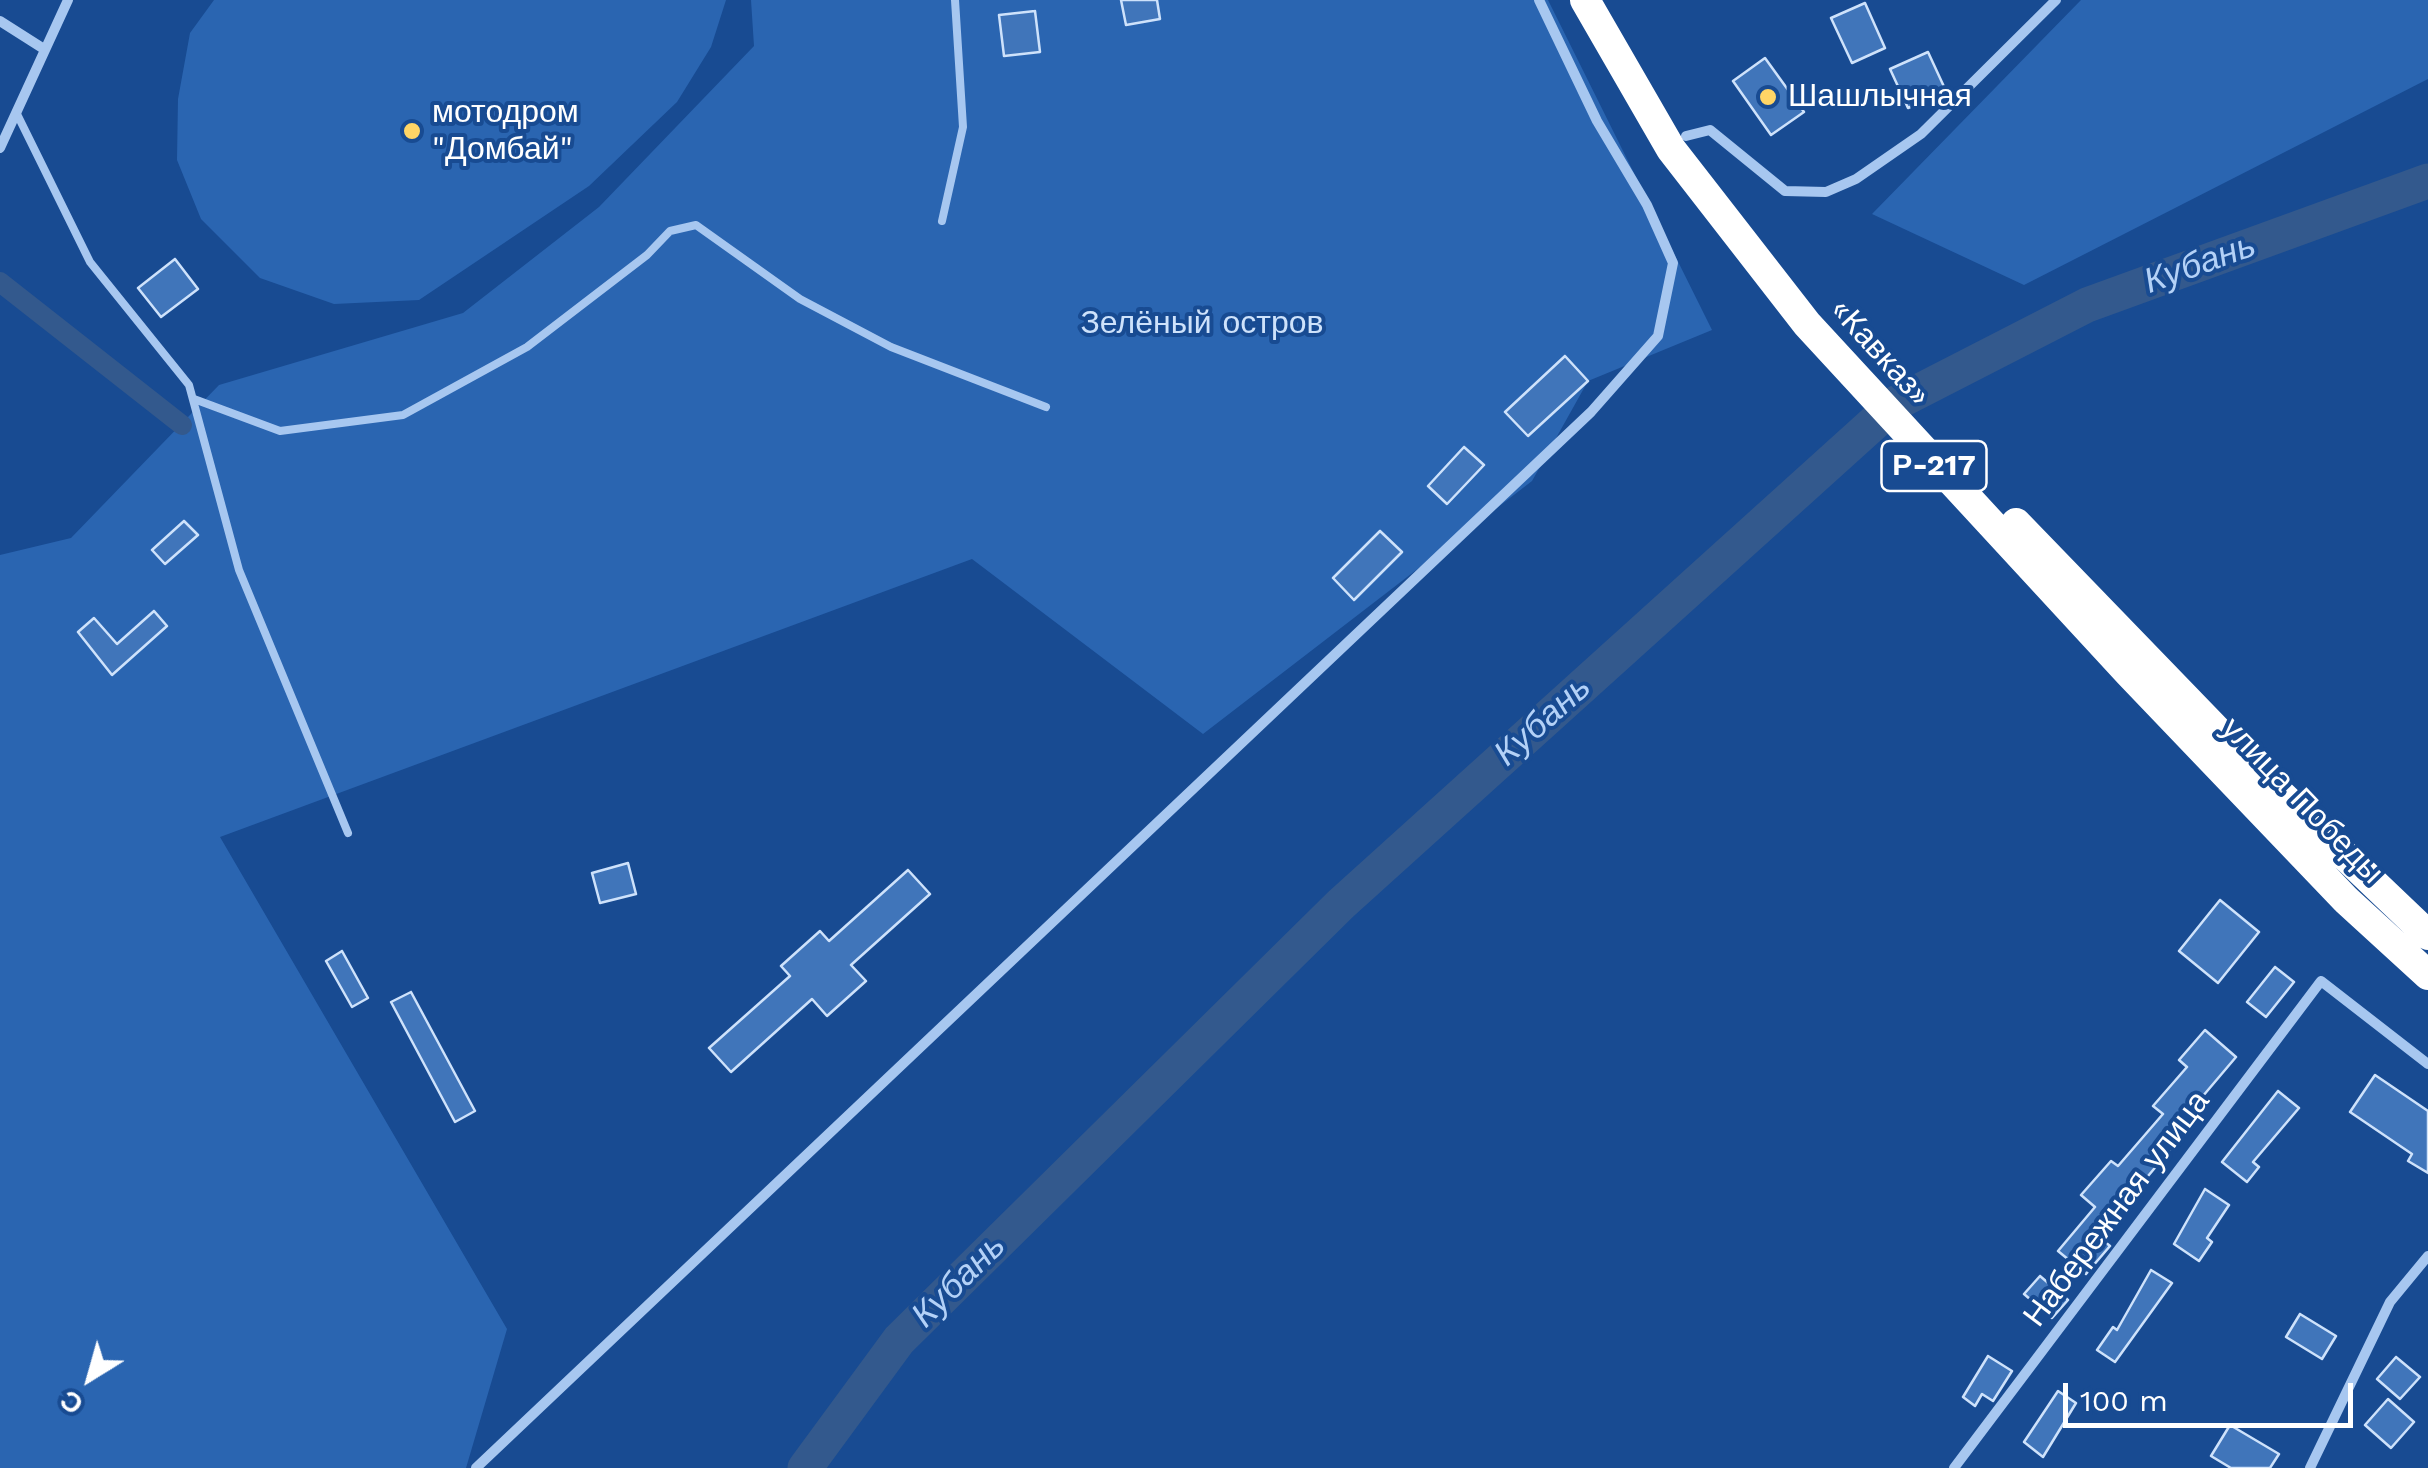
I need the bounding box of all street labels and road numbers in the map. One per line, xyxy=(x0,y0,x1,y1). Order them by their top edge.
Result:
street label: «Кавказ» xyxy=(1822,291,1938,415)
road number: Р-217 xyxy=(1882,441,1986,491)
street label: улица Победы xyxy=(2213,710,2391,892)
street label: Набережная улица xyxy=(2016,1084,2218,1334)

